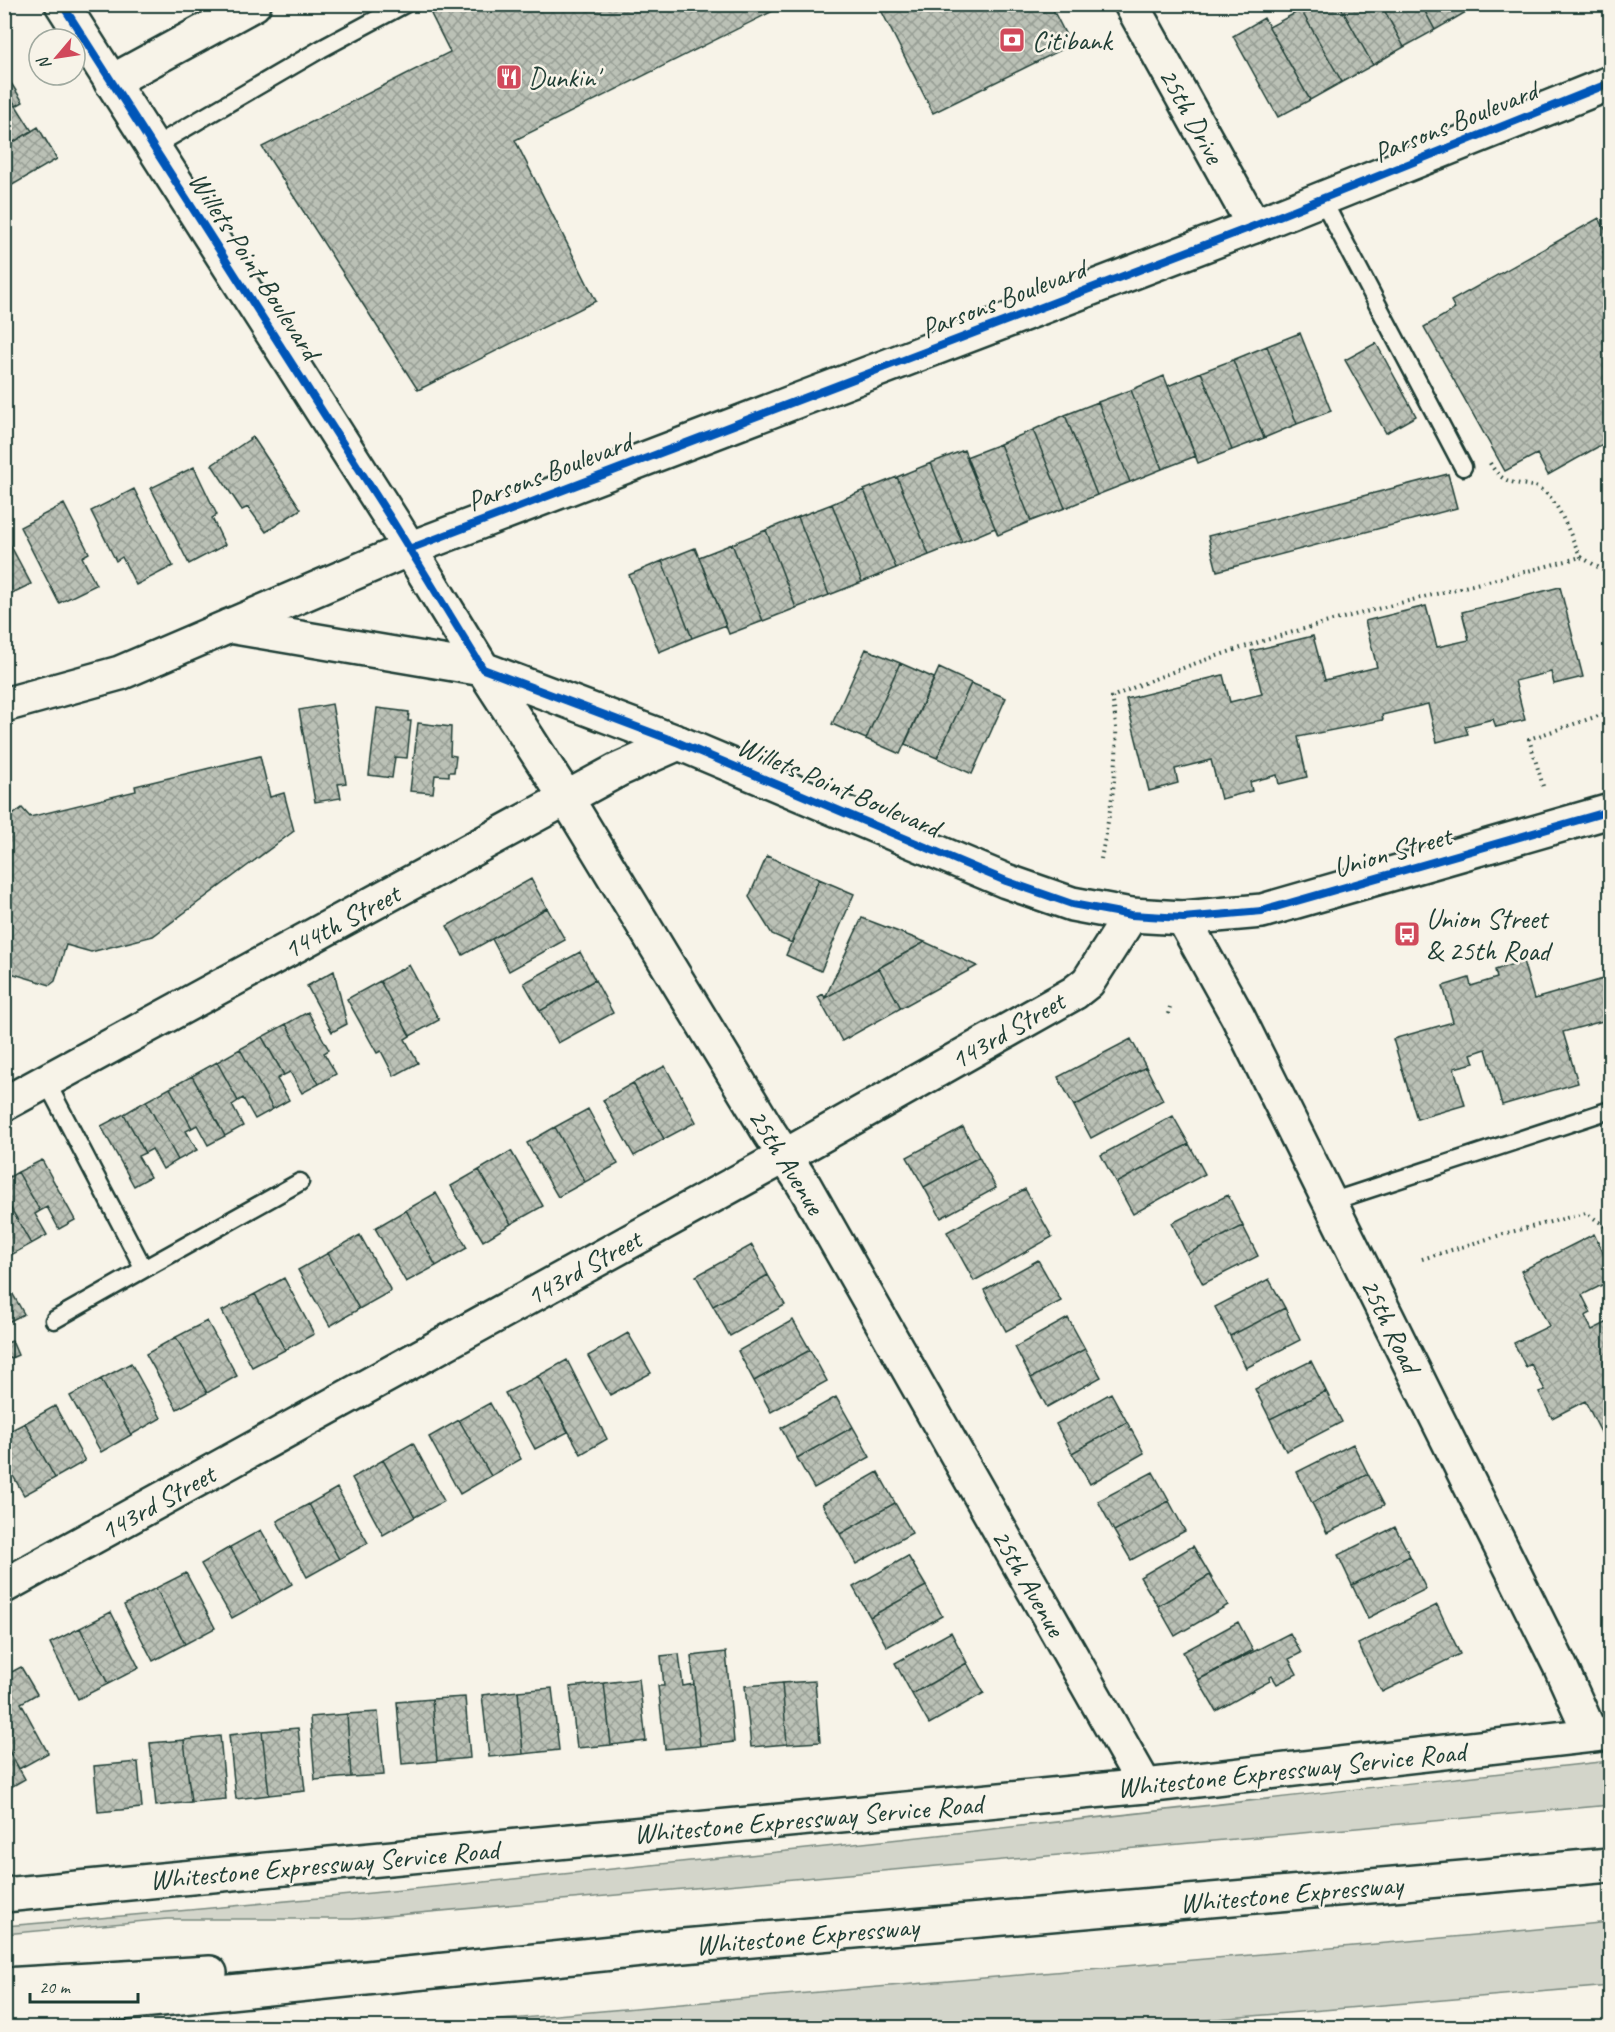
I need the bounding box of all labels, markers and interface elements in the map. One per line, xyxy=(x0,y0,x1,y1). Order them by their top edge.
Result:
place label: Citibank xyxy=(1032,23,1114,58)
bank icon: Citibank xyxy=(997,25,1027,55)
north arrow xyxy=(27,27,87,87)
text: N xyxy=(32,52,56,73)
place label: Dunkin' xyxy=(528,60,604,95)
street label: 25th Drive xyxy=(1151,61,1233,171)
restaurant icon: Dunkin' xyxy=(494,62,524,92)
street label: Parsons Boulevard xyxy=(1368,71,1546,170)
street label: Willets Point Boulevard xyxy=(181,165,330,369)
street label: Parsons Boulevard xyxy=(916,250,1094,346)
street label: Parsons Boulevard xyxy=(462,423,640,519)
street label: Willets Point Boulevard xyxy=(732,728,949,846)
street label: Union Street xyxy=(1329,817,1458,885)
street label: 144th Street xyxy=(277,875,408,967)
place label: Union Street & 25th Road xyxy=(1426,901,1553,968)
bus stop icon: Union Street & 25th Road xyxy=(1392,919,1422,949)
street label: 143rd Street xyxy=(944,982,1073,1077)
street label: 25th Avenue xyxy=(740,1102,834,1222)
street label: 143rd Street xyxy=(520,1220,649,1313)
street label: 25th Road xyxy=(1353,1272,1430,1382)
street label: 143rd Street xyxy=(94,1455,223,1548)
street label: 25th Avenue xyxy=(984,1522,1074,1644)
street label: Whitestone Expressway Service Road xyxy=(1115,1733,1471,1805)
street label: Whitestone Expressway Service Road xyxy=(632,1785,988,1851)
street label: Whitestone Expressway Service Road xyxy=(148,1831,504,1897)
street label: Whitestone Expressway xyxy=(1178,1866,1406,1921)
street label: Whitestone Expressway xyxy=(694,1908,922,1963)
scale bar xyxy=(30,1966,138,2004)
text: 20 m xyxy=(39,1976,72,1998)

